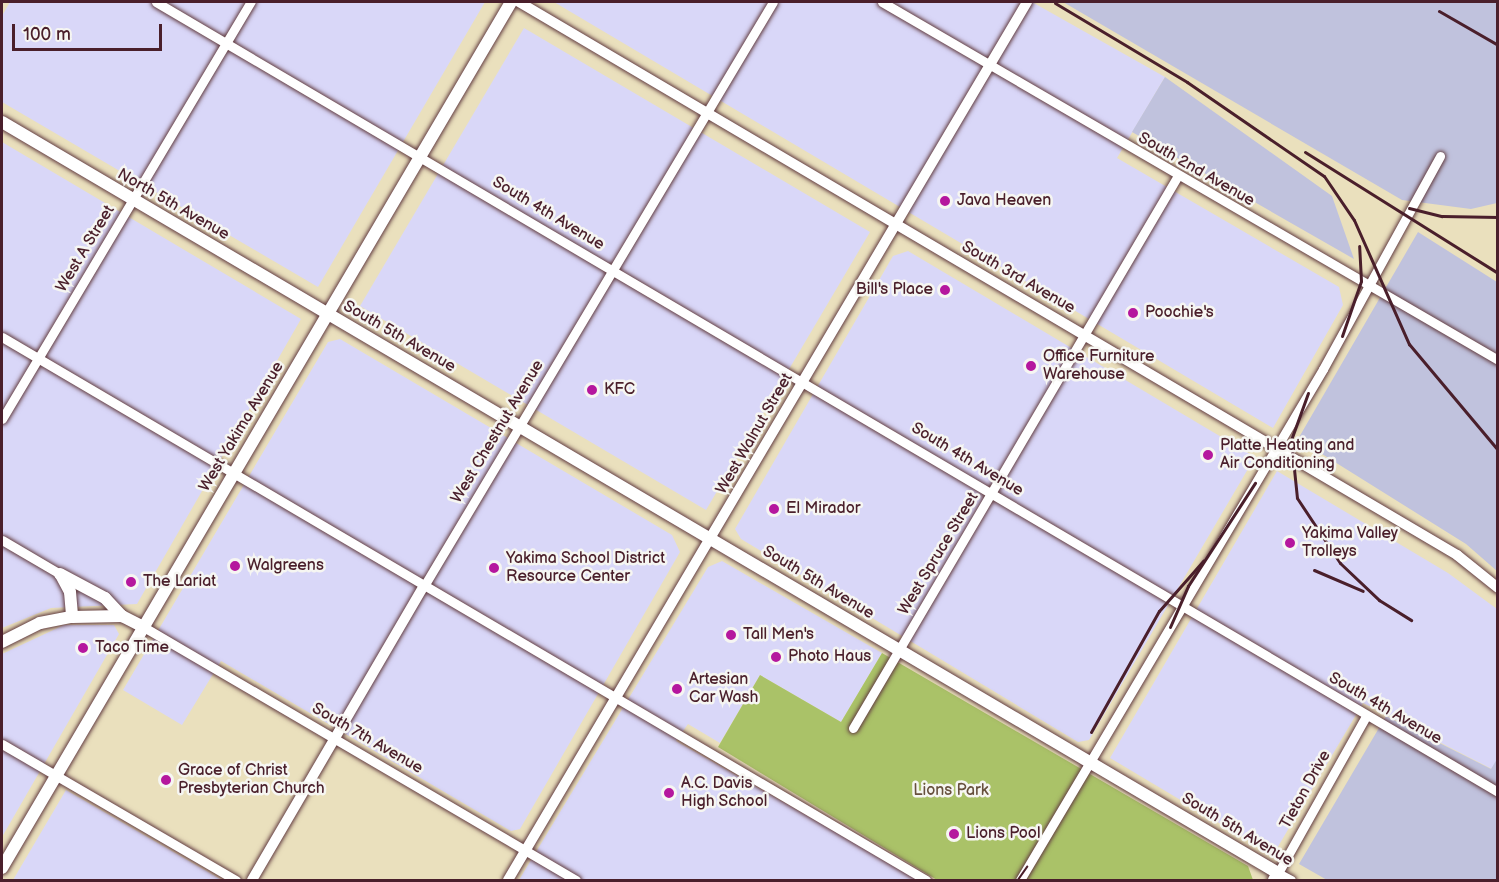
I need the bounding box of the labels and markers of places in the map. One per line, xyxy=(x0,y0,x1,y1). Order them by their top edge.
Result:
place label: Java Heaven xyxy=(957,191,1051,211)
marker: Java Heaven xyxy=(938,194,952,208)
place label: Bill's Place xyxy=(856,280,933,300)
marker: Bill's Place xyxy=(938,283,952,297)
place label: Poochie's xyxy=(1145,303,1214,323)
marker: Poochie's xyxy=(1126,306,1140,320)
place label: Office Furniture Warehouse xyxy=(1043,347,1154,385)
marker: Office Furniture Warehouse xyxy=(1024,359,1038,373)
place label: KFC xyxy=(604,380,635,400)
marker: KFC xyxy=(585,383,599,397)
place label: Platte Heating and Air Conditioning xyxy=(1220,436,1354,474)
marker: Platte Heating and Air Conditioning xyxy=(1201,448,1215,462)
place label: El Mirador xyxy=(786,499,861,519)
marker: El Mirador xyxy=(767,502,781,516)
place label: Yakima Valley Trolleys xyxy=(1302,524,1399,562)
marker: Yakima Valley Trolleys xyxy=(1283,536,1297,550)
place label: Yakima School District Resource Center xyxy=(506,549,666,587)
place label: Walgreens xyxy=(247,556,324,576)
marker: Walgreens xyxy=(228,559,242,573)
marker: Yakima School District Resource Center xyxy=(487,561,501,575)
place label: The Lariat xyxy=(143,572,216,592)
marker: The Lariat xyxy=(124,575,138,589)
place label: Tall Men's xyxy=(743,625,814,645)
marker: Tall Men's xyxy=(724,628,738,642)
place label: Taco Time xyxy=(95,638,169,658)
marker: Taco Time xyxy=(76,641,90,655)
place label: Photo Haus xyxy=(788,647,871,667)
marker: Photo Haus xyxy=(769,650,783,664)
place label: Artesian Car Wash xyxy=(689,670,759,708)
marker: Artesian Car Wash xyxy=(670,682,684,696)
place label: Grace of Christ Presbyterian Church xyxy=(178,761,325,799)
marker: Grace of Christ Presbyterian Church xyxy=(159,773,173,787)
place label: A.C. Davis High School xyxy=(681,774,768,812)
marker: A.C. Davis High School xyxy=(662,786,676,800)
place label: Lions Pool xyxy=(966,824,1040,844)
marker: Lions Pool xyxy=(947,827,961,841)

